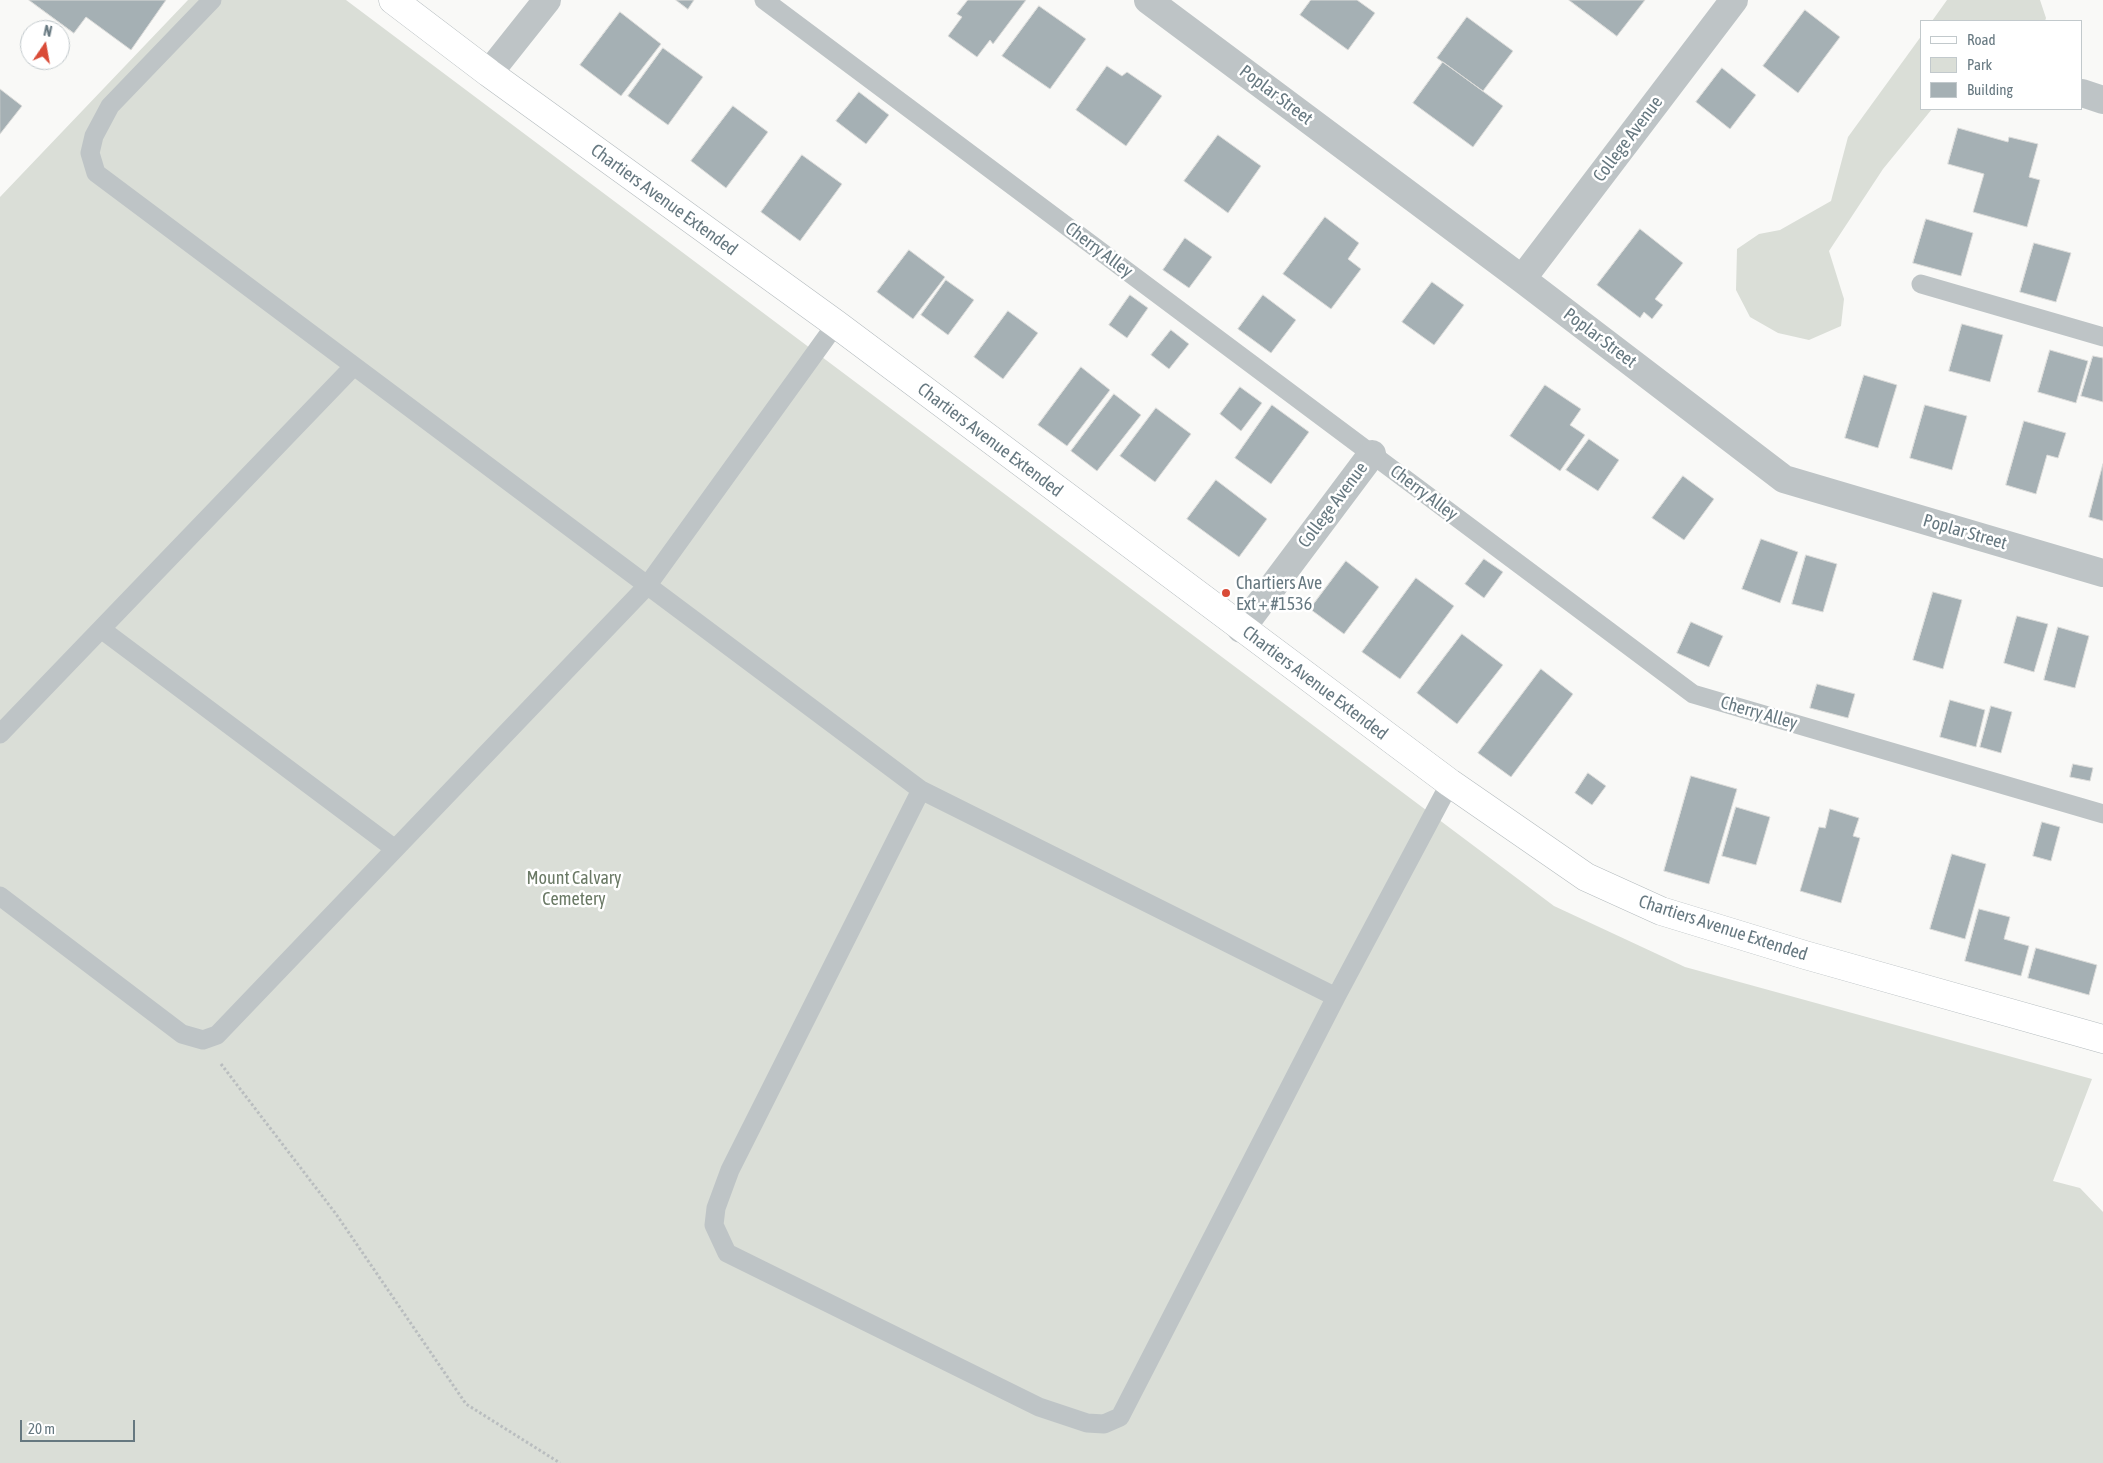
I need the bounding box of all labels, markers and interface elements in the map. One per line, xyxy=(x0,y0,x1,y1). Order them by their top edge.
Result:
north arrow xyxy=(20,20,70,70)
legend xyxy=(1920,20,2083,110)
text: N xyxy=(42,23,54,40)
text: Road xyxy=(1967,31,1996,48)
text: Park xyxy=(1967,56,1992,73)
street label: Poplar Street xyxy=(1235,60,1317,130)
text: Building xyxy=(1967,81,2013,98)
street label: College Avenue xyxy=(1589,92,1667,186)
street label: Chartiers Avenue Extended xyxy=(586,139,742,261)
street label: Cherry Alley xyxy=(1061,218,1137,282)
street label: Poplar Street xyxy=(1559,303,1641,373)
street label: Chartiers Avenue Extended xyxy=(913,378,1067,502)
street label: College Avenue xyxy=(1294,458,1372,552)
street label: Cherry Alley xyxy=(1386,461,1462,525)
street label: Poplar Street xyxy=(1921,510,2009,554)
place label: Chartiers Ave Ext + #1536 xyxy=(1236,572,1322,614)
marker: Chartiers Ave Ext + #1536 xyxy=(1220,587,1232,599)
street label: Chartiers Avenue Extended xyxy=(1238,621,1392,745)
street label: Cherry Alley xyxy=(1718,692,1800,734)
park label: Mount Calvary Cemetery xyxy=(527,867,621,910)
street label: Chartiers Avenue Extended xyxy=(1636,890,1810,966)
scale bar xyxy=(22,1410,138,1442)
text: 20 m xyxy=(28,1420,55,1437)

